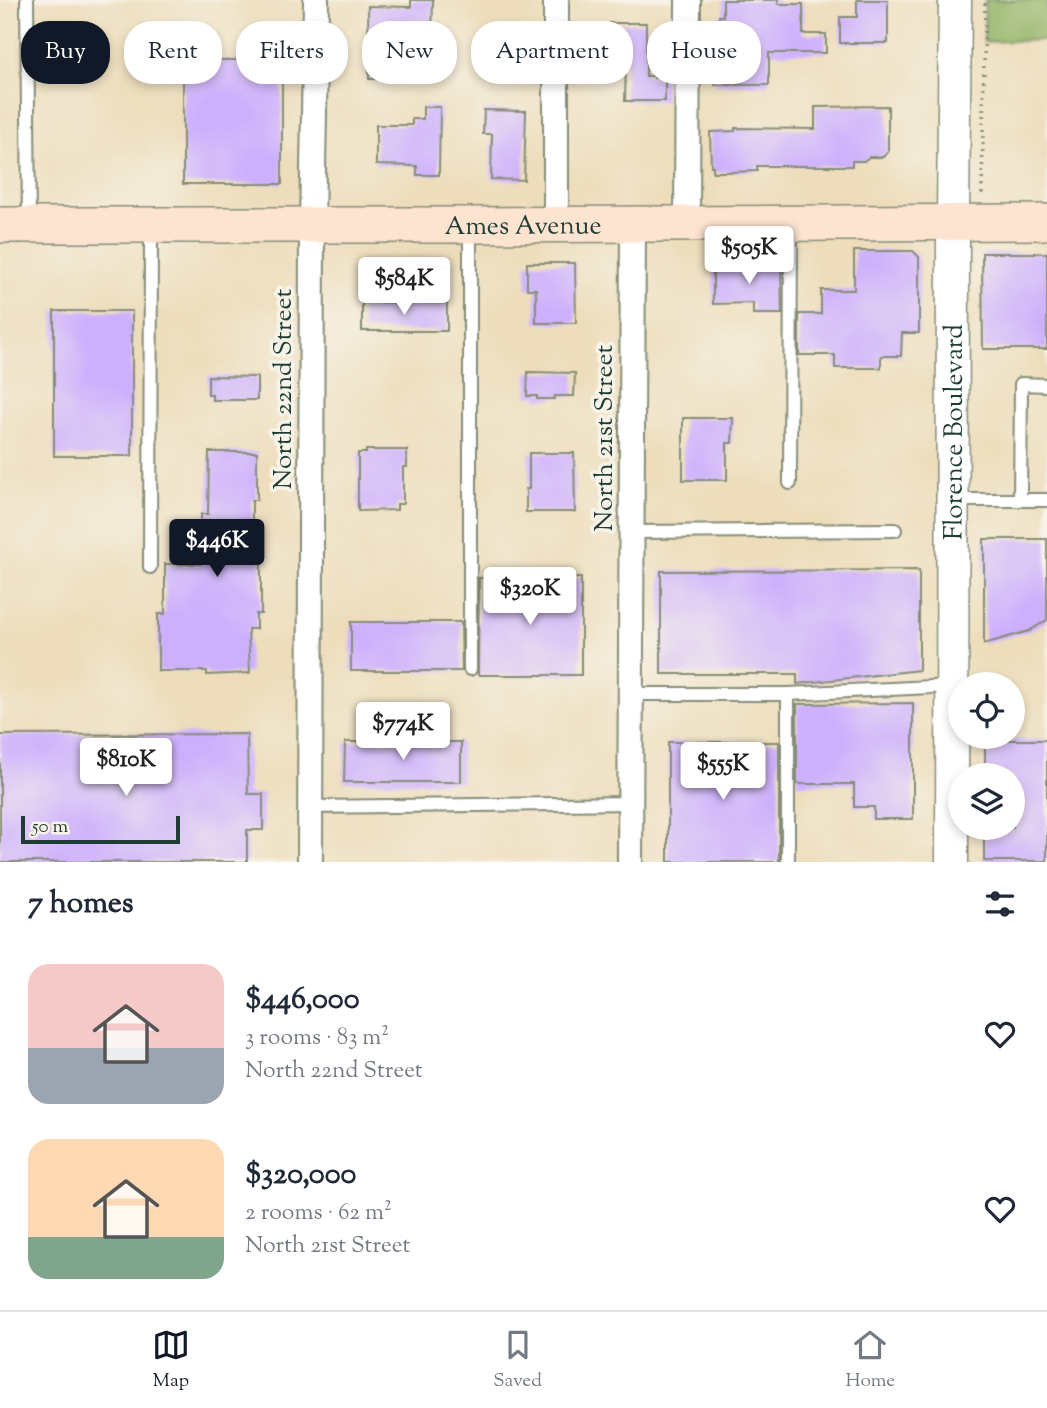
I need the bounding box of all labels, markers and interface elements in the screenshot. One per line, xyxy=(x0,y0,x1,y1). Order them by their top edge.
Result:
chip: Buy xyxy=(21,21,110,84)
chip: Rent xyxy=(124,21,222,84)
chip: Filters xyxy=(236,21,348,84)
chip: New xyxy=(362,21,457,84)
chip: Apartment xyxy=(471,21,633,84)
chip: House xyxy=(647,21,761,84)
street label: Ames Avenue xyxy=(444,208,602,246)
pin: $505K xyxy=(700,226,798,286)
text: $505K xyxy=(721,232,777,265)
pin: $584K xyxy=(355,258,453,317)
text: $584K xyxy=(374,263,434,296)
street label: North 22nd Street xyxy=(266,288,303,489)
street label: Florence Boulevard xyxy=(937,324,974,540)
street label: North 21st Street xyxy=(587,344,624,531)
pin: $446K xyxy=(168,520,266,579)
text: $446K xyxy=(185,525,249,558)
pin: $320K xyxy=(481,568,579,627)
text: $320K xyxy=(499,573,561,606)
map controls xyxy=(948,672,1025,840)
button: locate xyxy=(948,672,1025,749)
pin: $774K xyxy=(354,702,452,762)
text: $774K xyxy=(372,708,434,741)
pin: $810K xyxy=(77,738,175,798)
pin: $555K xyxy=(674,742,772,802)
text: $810K xyxy=(96,744,156,777)
text: $555K xyxy=(697,748,749,781)
button: layers xyxy=(948,763,1025,840)
scale bar xyxy=(21,813,180,845)
text: 50 m xyxy=(32,814,68,841)
text: 7 homes xyxy=(28,883,133,926)
icon: filters xyxy=(981,885,1019,923)
text: $446,000 xyxy=(245,979,360,1022)
icon: home xyxy=(84,992,168,1076)
icon: heart xyxy=(981,1015,1019,1053)
text: 3 rooms · 83 m² xyxy=(245,1022,389,1055)
text: North 22nd Street xyxy=(245,1055,423,1088)
text: $320,000 xyxy=(245,1154,356,1197)
icon: home xyxy=(84,1167,168,1251)
icon: heart xyxy=(981,1190,1019,1228)
text: 2 rooms · 62 m² xyxy=(245,1197,392,1230)
text: North 21st Street xyxy=(245,1230,410,1263)
tab: Map xyxy=(152,1326,190,1395)
tab: Saved xyxy=(493,1326,542,1395)
tab: Home xyxy=(845,1326,895,1395)

